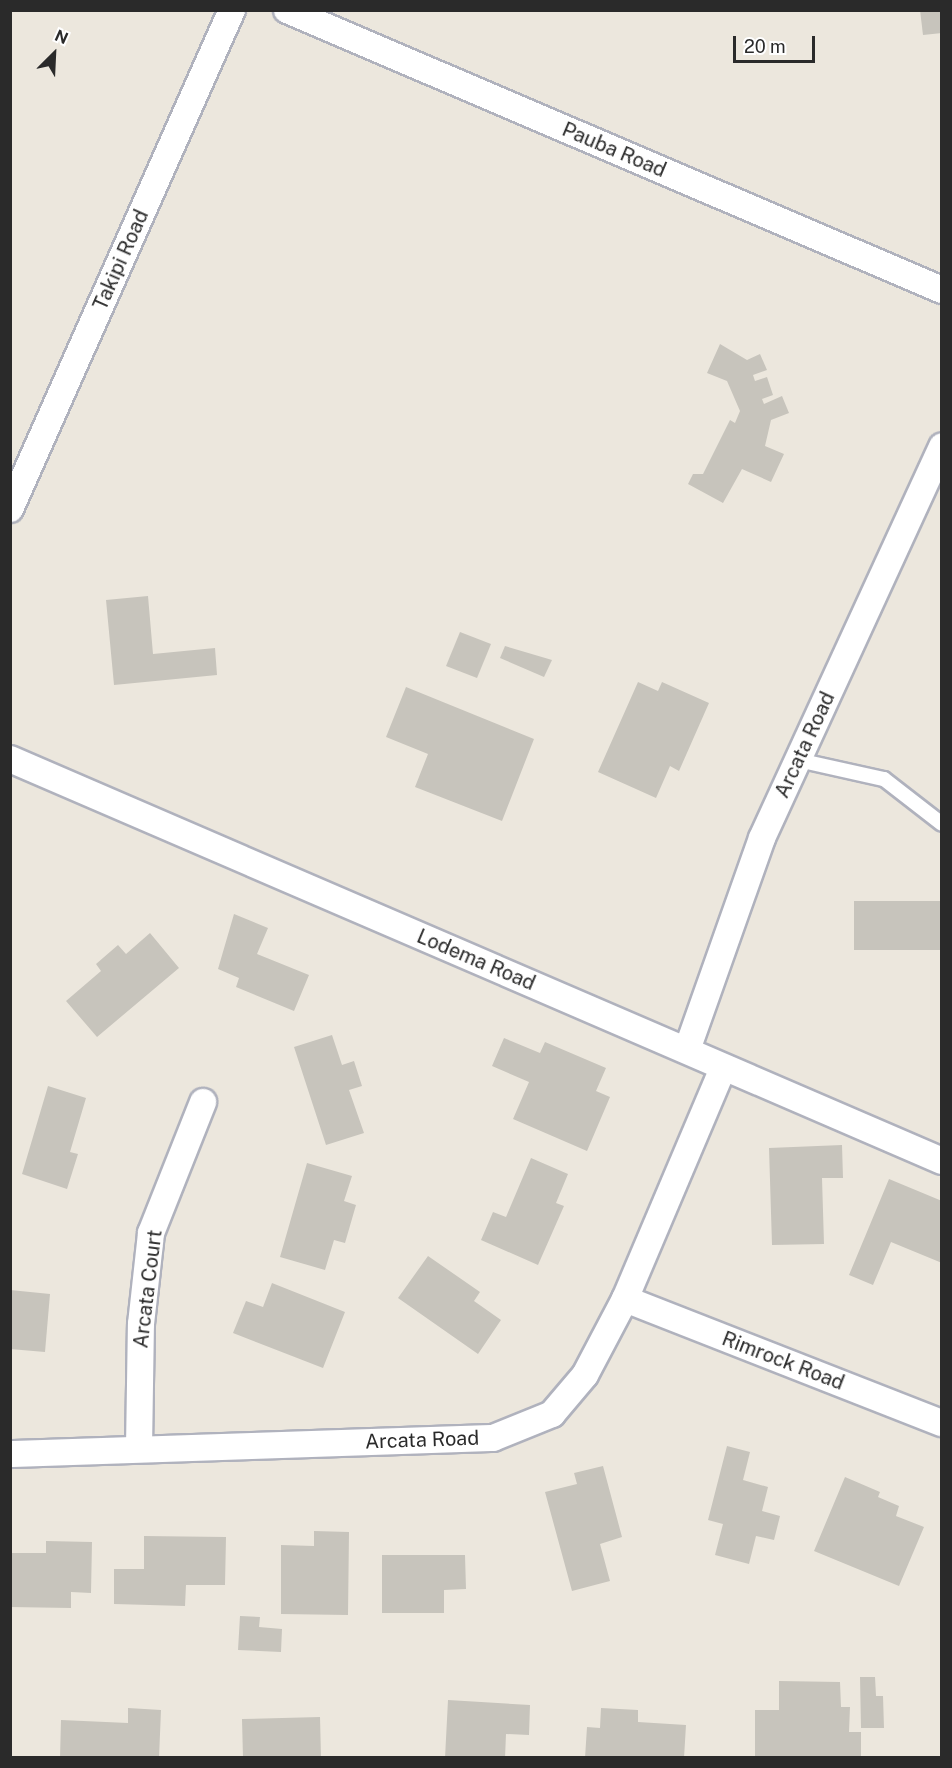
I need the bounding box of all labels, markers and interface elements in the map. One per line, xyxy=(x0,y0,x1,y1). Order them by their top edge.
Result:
north arrow xyxy=(24,24,84,84)
scale bar xyxy=(736,24,818,62)
text: N xyxy=(52,26,71,48)
text: 20 m xyxy=(744,36,786,57)
street label: Pauba Road xyxy=(558,117,670,183)
street label: Takipi Road xyxy=(88,206,154,314)
street label: Arcata Road xyxy=(770,688,840,802)
street label: Lodema Road xyxy=(413,924,539,996)
street label: Arcata Court xyxy=(129,1229,167,1349)
street label: Rimrock Road xyxy=(719,1327,847,1395)
street label: Arcata Road xyxy=(365,1426,479,1454)

